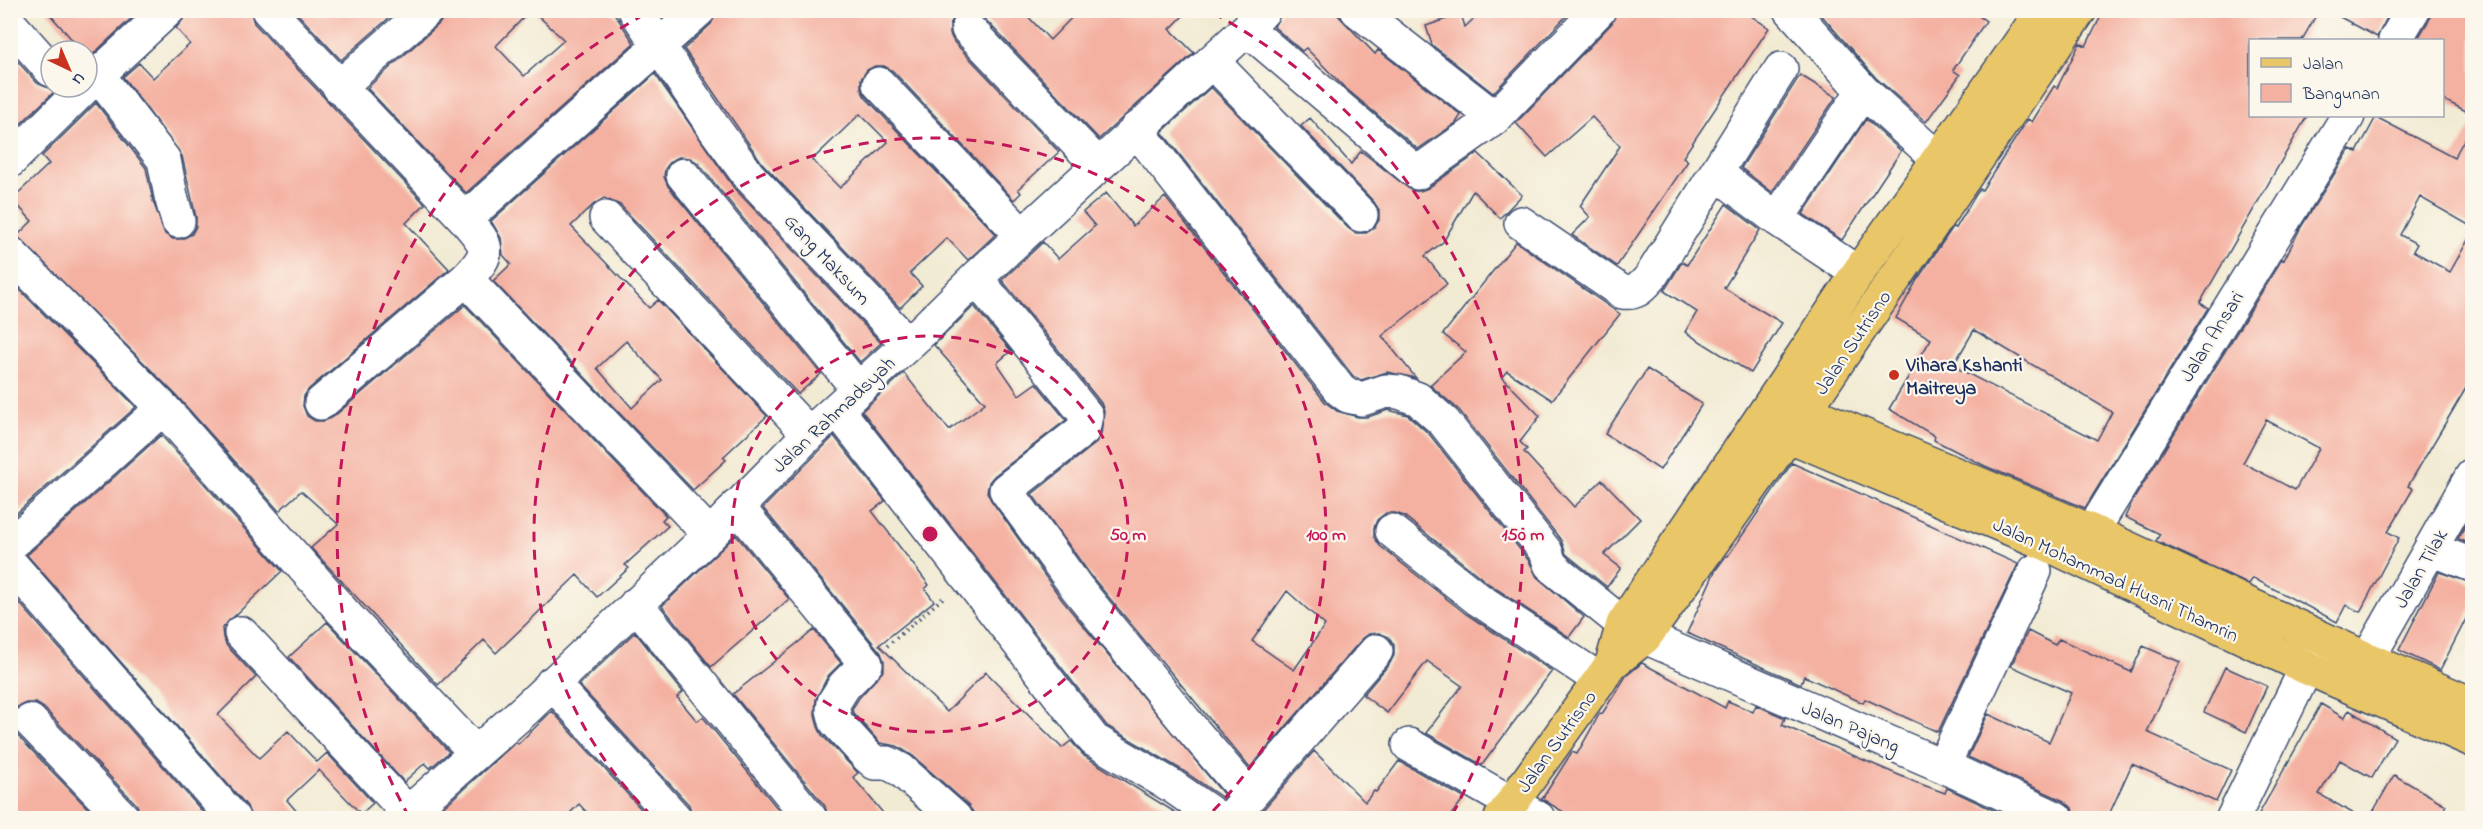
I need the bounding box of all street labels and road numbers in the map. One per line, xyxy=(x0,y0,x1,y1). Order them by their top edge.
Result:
street label: Gang Maksum xyxy=(775,208,876,314)
street label: Jalan Sutrisno xyxy=(1808,285,1900,402)
street label: Jalan Ansari xyxy=(2174,286,2253,388)
street label: Jalan Rahmadsyah xyxy=(766,351,903,481)
street label: Jalan Mohammad Husni Thamrin xyxy=(1987,511,2243,651)
street label: Jalan Tilak xyxy=(2388,524,2457,614)
street label: Jalan Sutrisno xyxy=(1511,685,1605,800)
street label: Jalan Pajang xyxy=(1796,695,1904,763)

